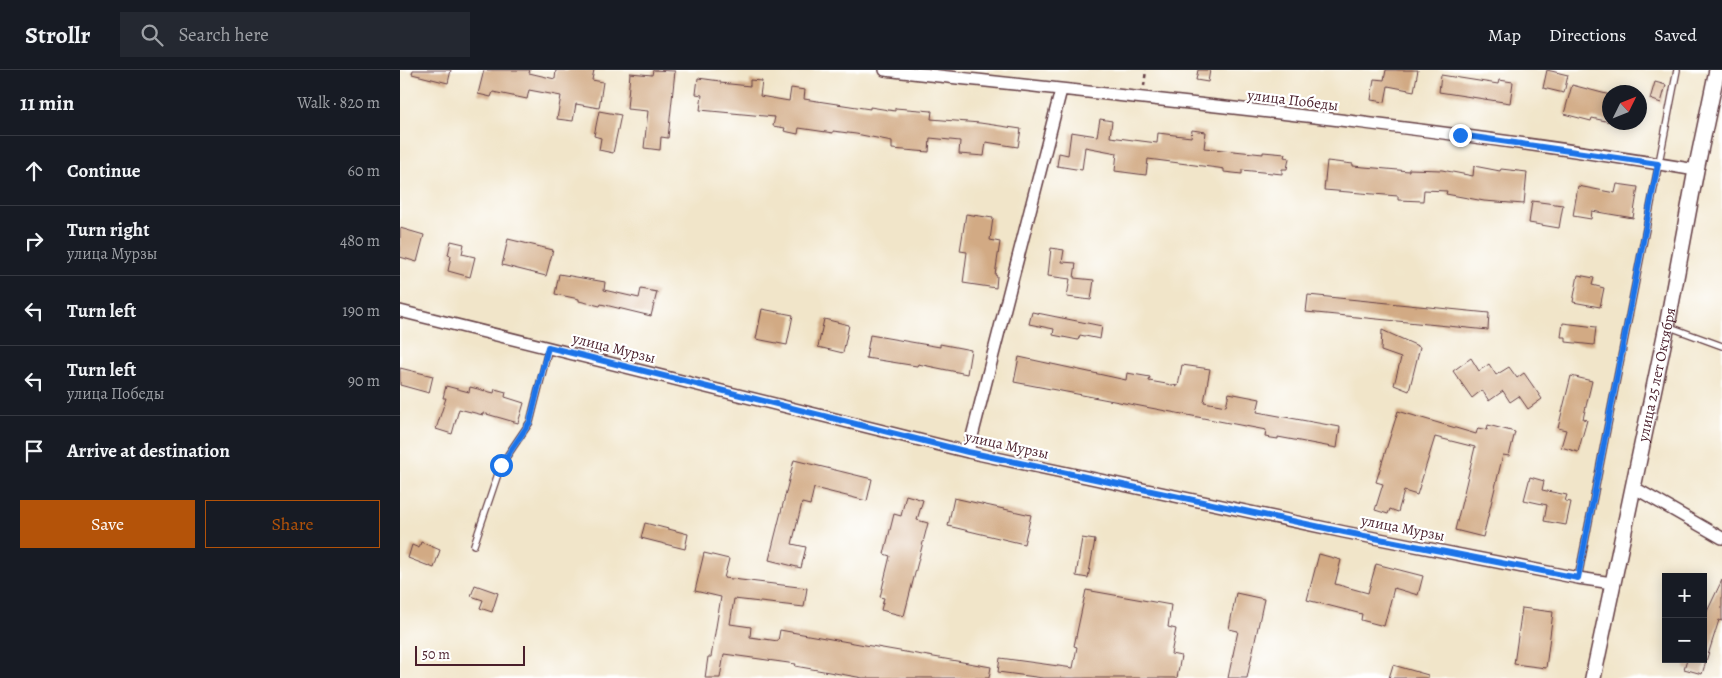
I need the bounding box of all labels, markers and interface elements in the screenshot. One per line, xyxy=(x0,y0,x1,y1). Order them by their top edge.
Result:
search box xyxy=(120,12,470,57)
text: Strollr xyxy=(25,19,90,51)
icon: search xyxy=(138,21,166,49)
text: Search here xyxy=(178,22,269,48)
text: Map xyxy=(1488,23,1521,47)
text: Directions xyxy=(1549,23,1626,47)
text: Saved xyxy=(1654,23,1697,47)
street label: улица Победы xyxy=(1245,84,1340,115)
north arrow xyxy=(1602,85,1647,130)
text: 11 min xyxy=(20,89,74,117)
text: Walk · 820 m xyxy=(297,92,380,114)
route end xyxy=(1449,124,1472,147)
icon: ahead xyxy=(20,157,48,185)
text: Continue xyxy=(67,158,141,184)
text: 60 m xyxy=(348,160,380,182)
text: Turn right xyxy=(67,217,149,243)
icon: right xyxy=(20,227,48,255)
text: 480 m xyxy=(340,230,380,252)
text: улица Мурзы xyxy=(67,243,157,265)
icon: left xyxy=(20,297,48,325)
text: Turn left xyxy=(67,298,136,324)
text: 190 m xyxy=(342,300,380,322)
street label: улица 25 лет Октября xyxy=(1633,306,1680,445)
street label: улица Мурзы xyxy=(569,328,658,368)
text: Turn left xyxy=(67,357,136,383)
icon: left xyxy=(20,367,48,395)
text: 90 m xyxy=(348,370,380,392)
text: улица Победы xyxy=(67,383,164,405)
street label: улица Мурзы xyxy=(962,426,1051,464)
icon: arrive xyxy=(20,437,48,465)
text: Arrive at destination xyxy=(67,438,230,464)
route start xyxy=(490,454,513,477)
button: Save xyxy=(20,500,195,548)
button: Share xyxy=(205,500,380,548)
street label: улица Мурзы xyxy=(1358,510,1447,546)
map controls xyxy=(1662,573,1707,663)
button: + xyxy=(1662,573,1707,618)
button: − xyxy=(1662,618,1707,663)
scale bar xyxy=(415,643,525,666)
text: 50 m xyxy=(422,645,450,664)

